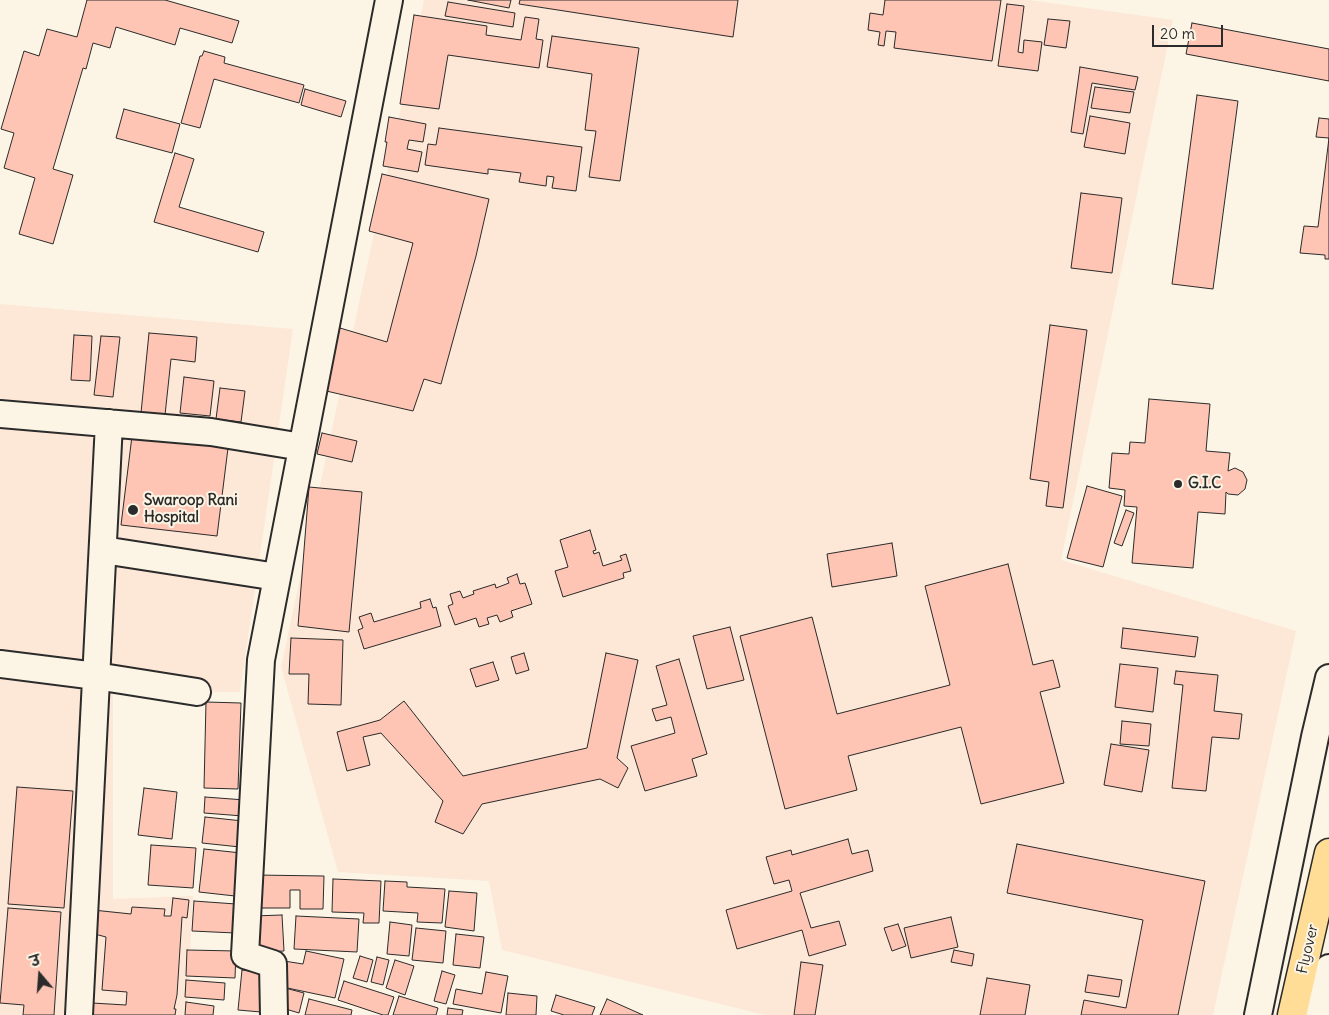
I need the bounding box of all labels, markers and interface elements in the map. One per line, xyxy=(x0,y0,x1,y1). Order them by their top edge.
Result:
scale bar xyxy=(1154,15,1225,47)
text: 20 m xyxy=(1160,24,1195,43)
place label: G.I.C xyxy=(1188,475,1221,493)
marker: G.I.C xyxy=(1172,478,1184,490)
place label: Swaroop Rani Hospital xyxy=(144,492,238,527)
marker: Swaroop Rani Hospital xyxy=(126,503,140,517)
street label: Flyover xyxy=(1294,922,1322,976)
north arrow xyxy=(15,950,65,1000)
text: उ xyxy=(28,951,43,971)

